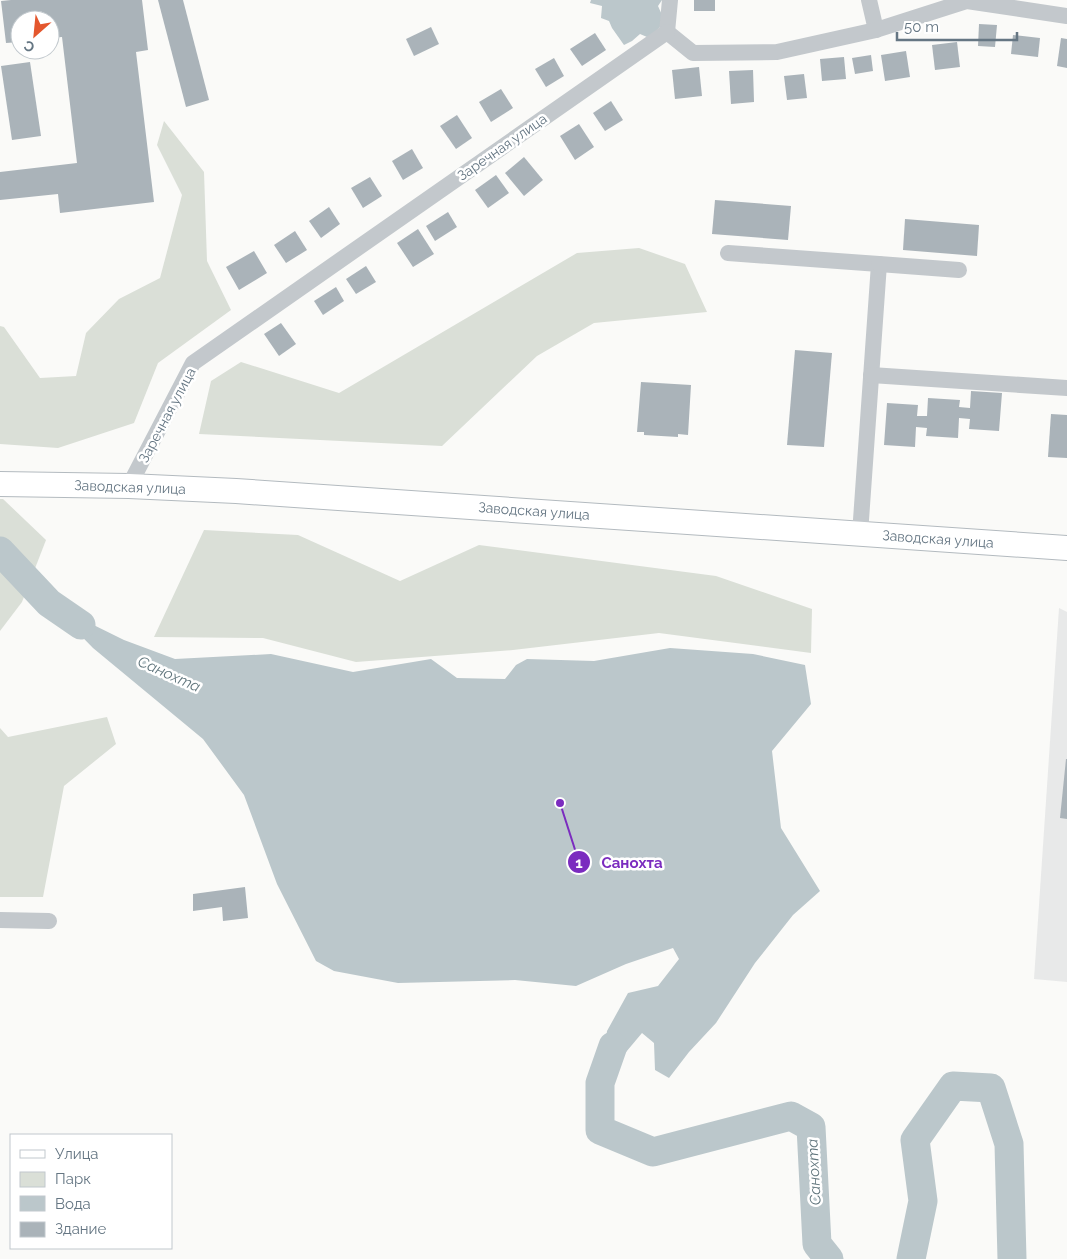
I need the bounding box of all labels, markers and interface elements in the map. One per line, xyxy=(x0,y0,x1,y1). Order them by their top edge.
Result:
north arrow xyxy=(10,10,60,60)
scale bar xyxy=(897,10,1017,42)
text: 50 m xyxy=(904,18,939,36)
text: С xyxy=(21,37,37,56)
street label: Заречная улица xyxy=(454,110,550,184)
street label: Заречная улица xyxy=(135,365,199,465)
street label: Заводская улица xyxy=(74,477,186,497)
street label: Заводская улица xyxy=(478,499,590,523)
street label: Заводская улица xyxy=(882,527,994,551)
water label: Санохта xyxy=(135,652,203,696)
callout: Санохта xyxy=(567,847,673,877)
text: 1 xyxy=(575,854,583,872)
text: Санохта xyxy=(601,854,663,872)
legend xyxy=(10,1134,172,1249)
water label: Санохта xyxy=(803,1138,825,1206)
text: Улица xyxy=(55,1145,99,1163)
text: Парк xyxy=(55,1170,91,1188)
text: Вода xyxy=(55,1195,91,1213)
text: Здание xyxy=(55,1220,107,1238)

